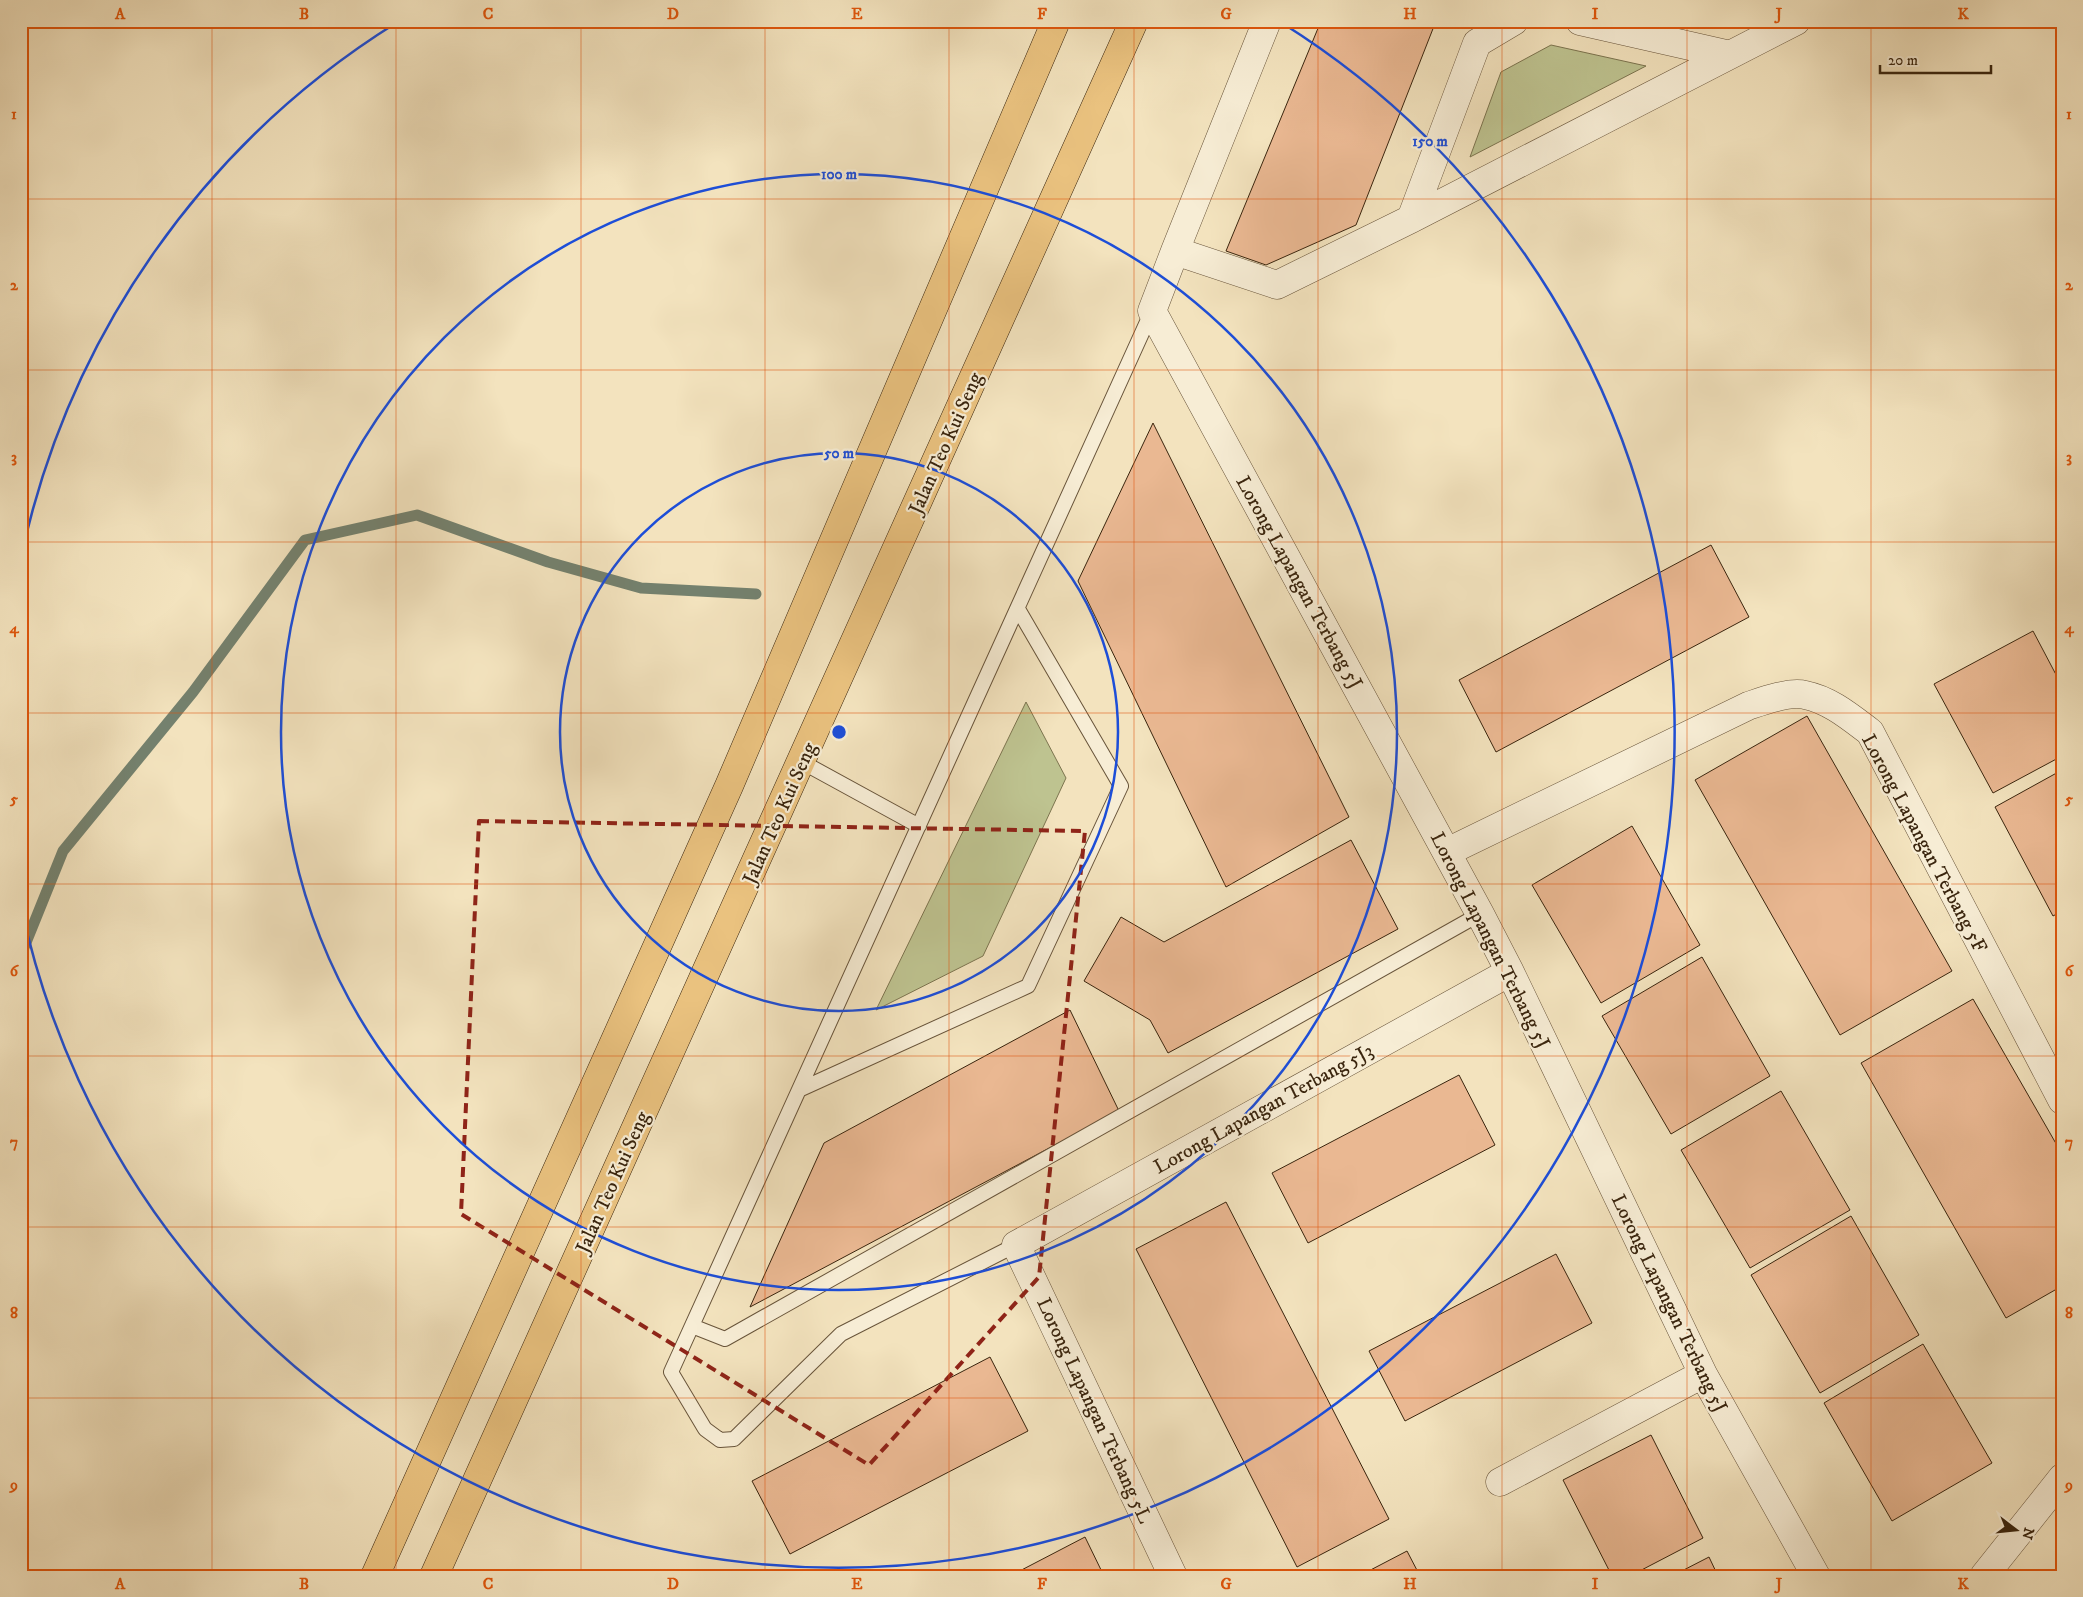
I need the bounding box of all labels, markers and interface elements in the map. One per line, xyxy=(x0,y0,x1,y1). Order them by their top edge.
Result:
text: A xyxy=(114,4,126,24)
text: B xyxy=(299,4,309,24)
text: C xyxy=(483,4,493,24)
text: D xyxy=(667,4,679,24)
text: E xyxy=(851,4,863,24)
text: F xyxy=(1037,4,1047,24)
text: G xyxy=(1220,4,1232,24)
text: H xyxy=(1403,4,1417,24)
text: I xyxy=(1592,4,1599,24)
text: J xyxy=(1774,4,1783,24)
text: K xyxy=(1957,4,1969,24)
scale bar xyxy=(1880,42,1992,74)
text: 20 m xyxy=(1888,51,1918,70)
text: 1 xyxy=(11,104,17,124)
text: 1 xyxy=(2066,104,2072,124)
text: 150 m xyxy=(1412,132,1448,151)
text: 100 m xyxy=(821,165,858,184)
text: 2 xyxy=(10,275,19,295)
text: 2 xyxy=(2065,275,2074,295)
street label: Jalan Teo Kui Seng xyxy=(903,369,989,520)
text: 50 m xyxy=(823,444,855,463)
text: 3 xyxy=(11,447,17,467)
text: 3 xyxy=(2066,447,2072,467)
street label: Lorong Lapangan Terbang 5J xyxy=(1230,472,1368,694)
text: 4 xyxy=(8,618,19,638)
text: 4 xyxy=(2063,618,2074,638)
centre of rings xyxy=(830,723,848,741)
street label: Lorong Lapangan Terbang 5F xyxy=(1855,730,1992,957)
street label: Jalan Teo Kui Seng xyxy=(737,739,823,890)
text: 5 xyxy=(9,789,18,809)
text: 5 xyxy=(2064,789,2073,809)
street label: Lorong Lapangan Terbang 5J xyxy=(1424,828,1555,1053)
text: 6 xyxy=(10,961,20,981)
text: 6 xyxy=(2065,961,2075,981)
street label: Lorong Lapangan Terbang 5J3 xyxy=(1150,1038,1378,1180)
street label: Jalan Teo Kui Seng xyxy=(570,1108,656,1259)
text: 7 xyxy=(10,1132,18,1152)
text: 7 xyxy=(2065,1132,2073,1152)
street label: Lorong Lapangan Terbang 5J xyxy=(1605,1190,1732,1417)
street label: Lorong Lapangan Terbang 5L xyxy=(1030,1294,1157,1528)
text: 8 xyxy=(10,1303,18,1323)
text: 8 xyxy=(2065,1303,2073,1323)
text: 9 xyxy=(9,1475,18,1495)
text: 9 xyxy=(2064,1475,2073,1495)
north arrow xyxy=(1990,1504,2040,1554)
text: N xyxy=(2017,1525,2038,1542)
text: A xyxy=(114,1574,126,1594)
text: B xyxy=(299,1574,309,1594)
text: C xyxy=(483,1574,493,1594)
text: D xyxy=(667,1574,679,1594)
text: E xyxy=(851,1574,863,1594)
text: F xyxy=(1037,1574,1047,1594)
text: G xyxy=(1220,1574,1232,1594)
text: H xyxy=(1403,1574,1417,1594)
text: I xyxy=(1592,1574,1599,1594)
text: J xyxy=(1774,1574,1783,1594)
text: K xyxy=(1957,1574,1969,1594)

